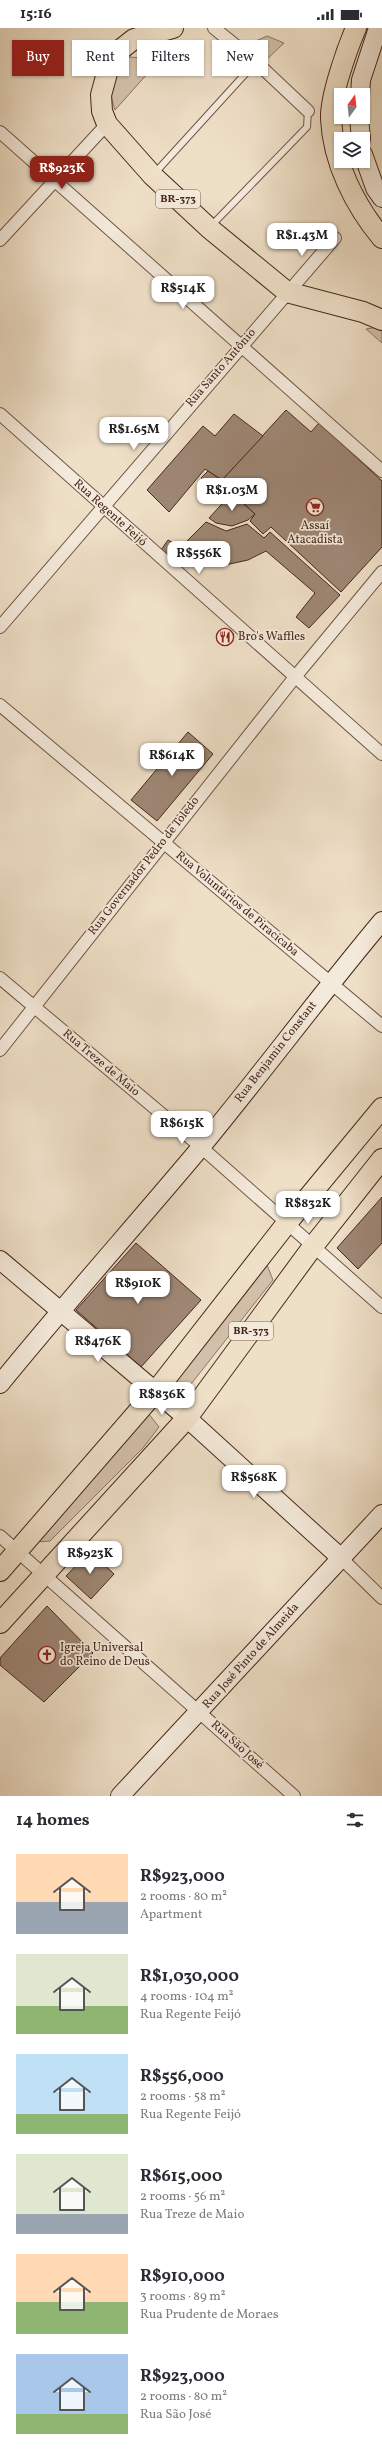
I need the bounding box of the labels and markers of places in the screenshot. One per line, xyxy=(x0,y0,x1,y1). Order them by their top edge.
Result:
pin: R$923K xyxy=(29,156,95,190)
pin: R$1.43M xyxy=(265,223,339,257)
pin: R$514K xyxy=(150,276,216,310)
pin: R$1.65M xyxy=(97,417,171,451)
pin: R$1.03M xyxy=(195,478,269,512)
supermarket icon: Assaí Atacadista xyxy=(305,497,325,517)
place label: Assaí Atacadista xyxy=(287,518,343,548)
pin: R$556K xyxy=(166,541,232,575)
restaurant icon: Bro's Waffles xyxy=(215,627,235,647)
place label: Bro's Waffles xyxy=(238,629,305,645)
pin: R$614K xyxy=(139,743,205,777)
pin: R$615K xyxy=(149,1111,215,1145)
pin: R$832K xyxy=(275,1191,341,1225)
pin: R$910K xyxy=(105,1271,171,1305)
pin: R$476K xyxy=(65,1329,131,1363)
pin: R$836K xyxy=(129,1382,195,1416)
pin: R$568K xyxy=(221,1465,287,1499)
pin: R$923K xyxy=(57,1541,123,1575)
place label: Igreja Universal do Reino de Deus xyxy=(60,1640,150,1670)
church icon: Igreja Universal do Reino de Deus xyxy=(37,1645,57,1665)

